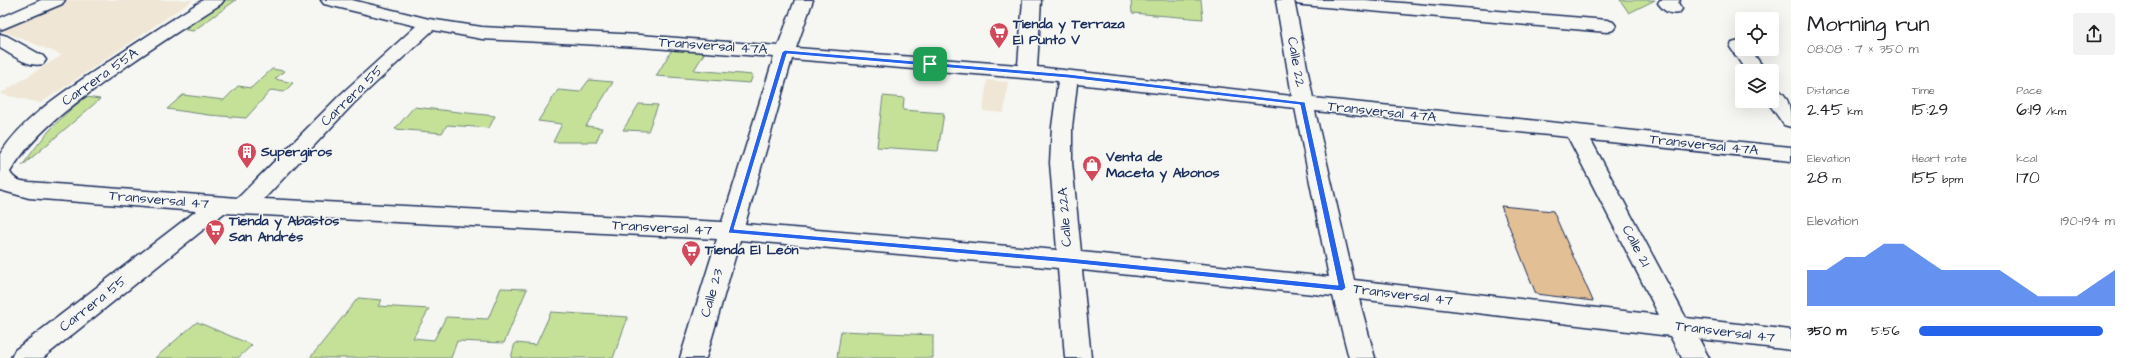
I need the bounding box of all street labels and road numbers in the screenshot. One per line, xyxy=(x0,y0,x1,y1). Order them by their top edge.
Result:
street label: Transversal 47A xyxy=(658,32,768,60)
street label: Calle 22 xyxy=(1282,35,1310,89)
street label: Carrera 55A xyxy=(58,43,142,111)
street label: Carrera 55 xyxy=(316,61,388,131)
street label: Transversal 47A xyxy=(1327,96,1437,128)
street label: Transversal 47A xyxy=(1649,129,1759,161)
street label: Transversal 47 xyxy=(108,186,210,214)
street label: Calle 22A xyxy=(1053,187,1077,247)
street label: Transversal 47 xyxy=(611,215,713,241)
street label: Calle 21 xyxy=(1617,222,1655,270)
street label: Calle 23 xyxy=(696,266,728,320)
street label: Carrera 55 xyxy=(55,271,131,337)
street label: Transversal 47 xyxy=(1352,279,1454,311)
street label: Transversal 47 xyxy=(1674,316,1776,348)

